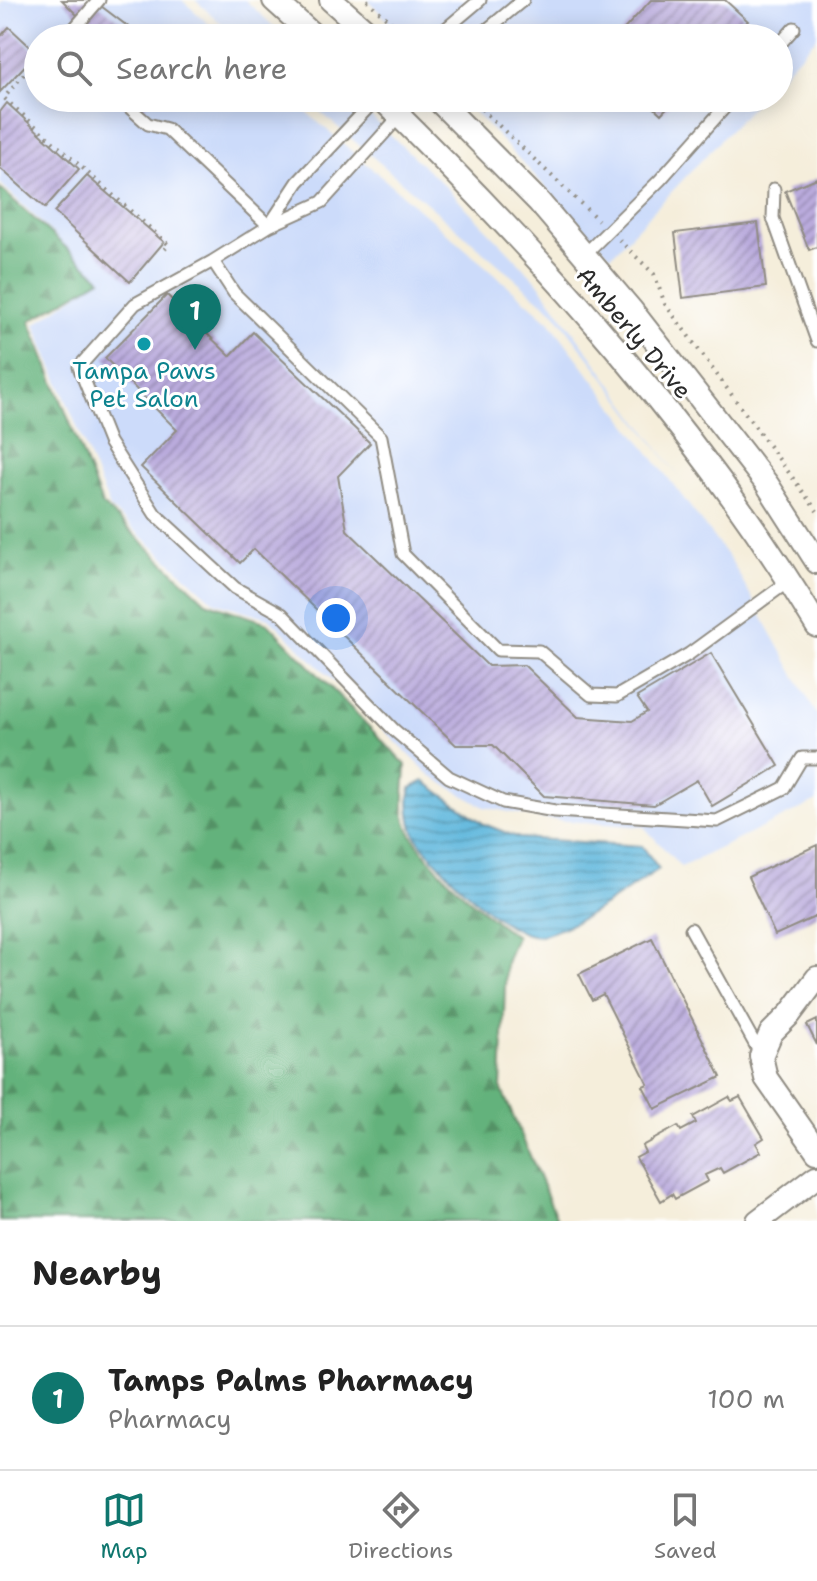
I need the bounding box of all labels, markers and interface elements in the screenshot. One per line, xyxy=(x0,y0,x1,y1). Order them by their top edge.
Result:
search box xyxy=(24,24,793,112)
icon: search xyxy=(52,46,96,90)
text: Search here xyxy=(116,48,287,89)
street label: Amberly Drive xyxy=(569,260,699,406)
pin: 1 xyxy=(169,284,221,350)
marker: Tampa Paws Pet Salon xyxy=(135,335,153,353)
place label: Tampa Paws Pet Salon xyxy=(72,355,216,415)
your location xyxy=(316,598,356,638)
text: Nearby xyxy=(32,1250,162,1296)
text: Tamps Palms Pharmacy xyxy=(108,1360,474,1401)
text: 1 xyxy=(52,1381,64,1416)
text: 100 m xyxy=(707,1381,785,1416)
text: Pharmacy xyxy=(108,1401,232,1436)
tab: Map xyxy=(100,1488,148,1565)
tab: Directions xyxy=(348,1488,453,1565)
tab: Saved xyxy=(654,1488,717,1565)

